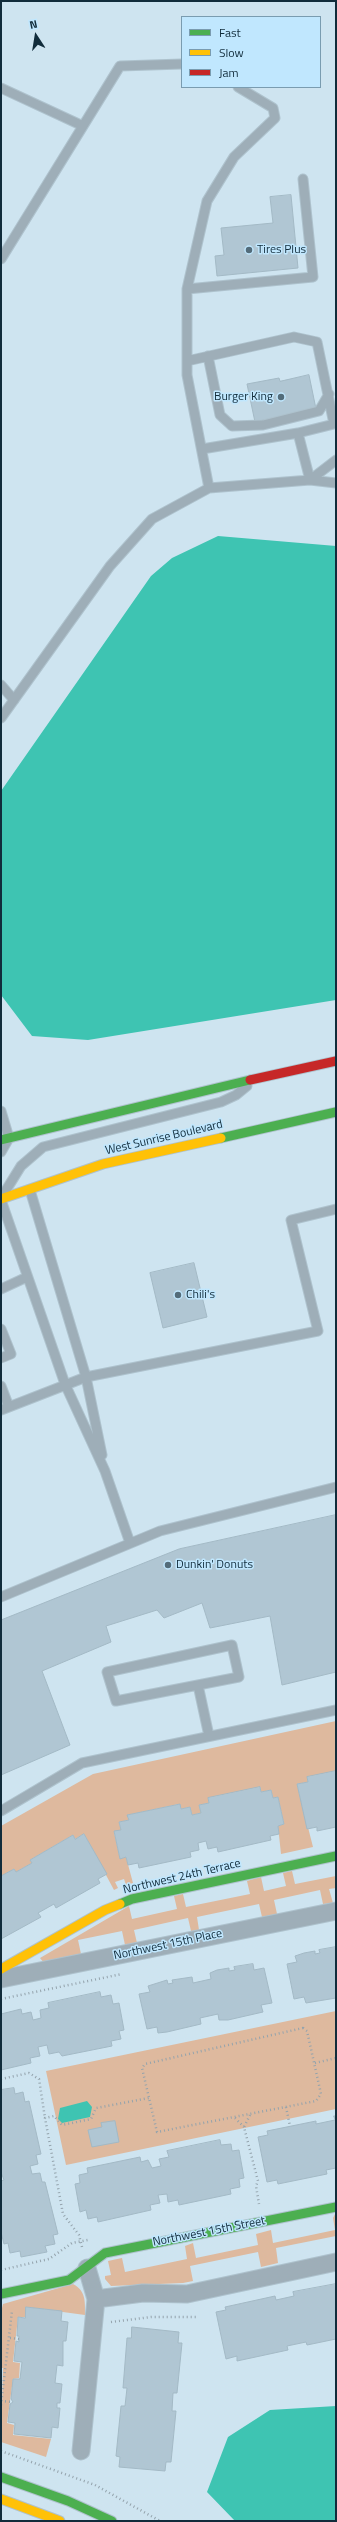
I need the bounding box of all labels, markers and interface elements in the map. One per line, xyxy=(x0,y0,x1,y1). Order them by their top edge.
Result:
north arrow xyxy=(16,16,56,56)
text: N xyxy=(28,16,39,33)
legend xyxy=(181,16,321,88)
text: Fast xyxy=(219,23,241,42)
text: Slow xyxy=(219,43,244,62)
text: Jam xyxy=(219,63,239,82)
place label: Tires Plus xyxy=(257,243,306,257)
marker: Tires Plus xyxy=(244,245,254,255)
place label: Burger King xyxy=(214,390,273,404)
marker: Burger King xyxy=(276,392,286,402)
street label: West Sunrise Boulevard xyxy=(104,1117,224,1159)
place label: Chili's xyxy=(186,1288,215,1302)
marker: Chili's xyxy=(173,1290,183,1300)
place label: Dunkin' Donuts xyxy=(176,1558,253,1572)
marker: Dunkin' Donuts xyxy=(163,1560,173,1570)
street label: Northwest 24th Terrace xyxy=(122,1856,242,1898)
street label: Northwest 15th Place xyxy=(112,1926,224,1964)
street label: Northwest 15th Street xyxy=(151,2214,267,2250)

